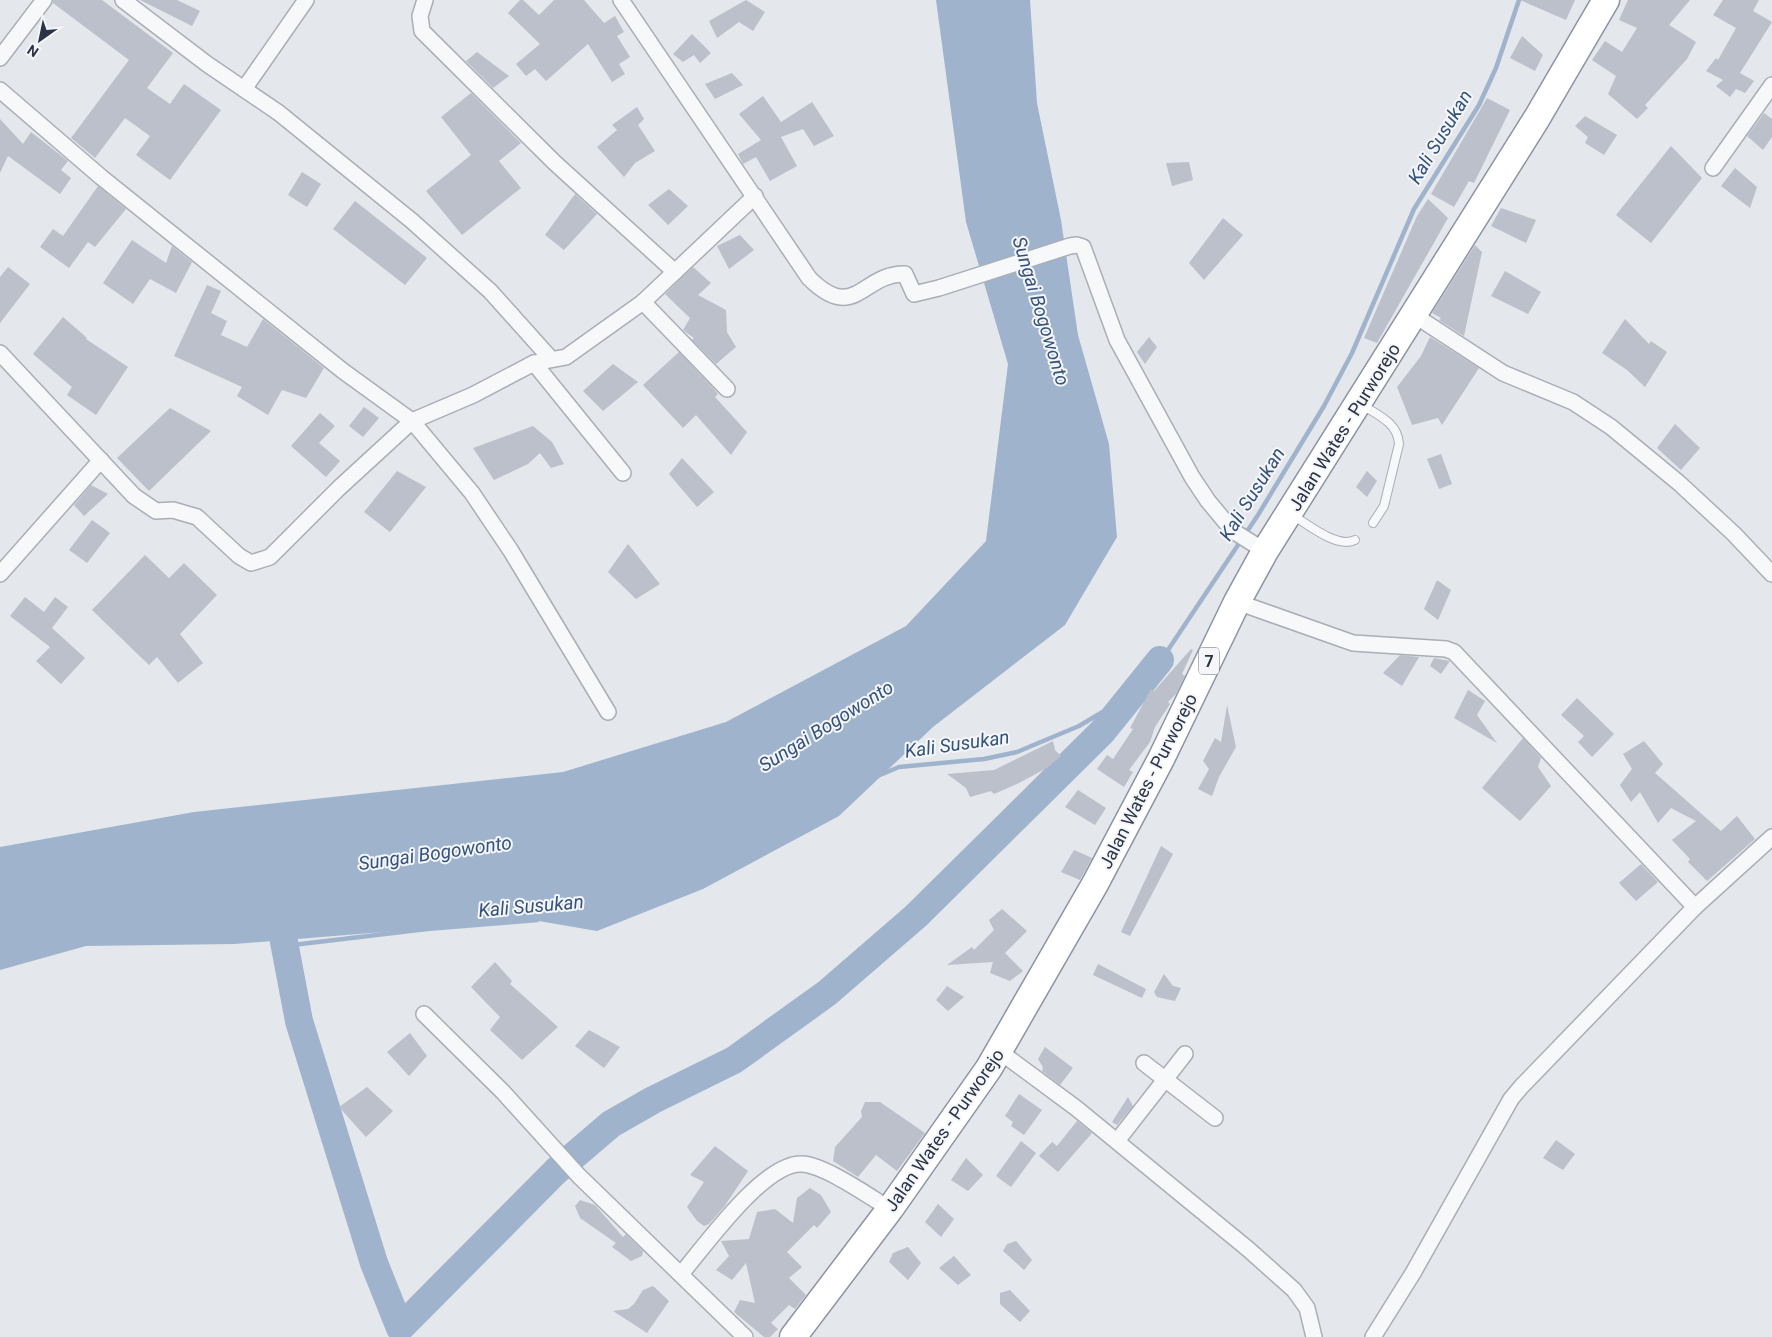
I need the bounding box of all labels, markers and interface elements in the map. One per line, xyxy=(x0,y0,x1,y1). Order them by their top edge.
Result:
north arrow xyxy=(15,15,65,65)
text: N xyxy=(24,41,41,60)
water label: Kali Susukan xyxy=(1403,86,1477,188)
water label: Sungai Bogowonto xyxy=(1007,234,1075,388)
street label: Jalan Wates - Purworejo xyxy=(1284,339,1404,515)
water label: Kali Susukan xyxy=(1214,443,1290,545)
road number: 7 xyxy=(1199,648,1219,674)
water label: Sungai Bogowonto xyxy=(754,675,898,777)
street label: Jalan Wates - Purworejo xyxy=(1095,690,1201,872)
water label: Kali Susukan xyxy=(903,725,1011,763)
water label: Sungai Bogowonto xyxy=(357,831,513,875)
water label: Kali Susukan xyxy=(477,890,585,922)
street label: Jalan Wates - Purworejo xyxy=(880,1045,1008,1215)

